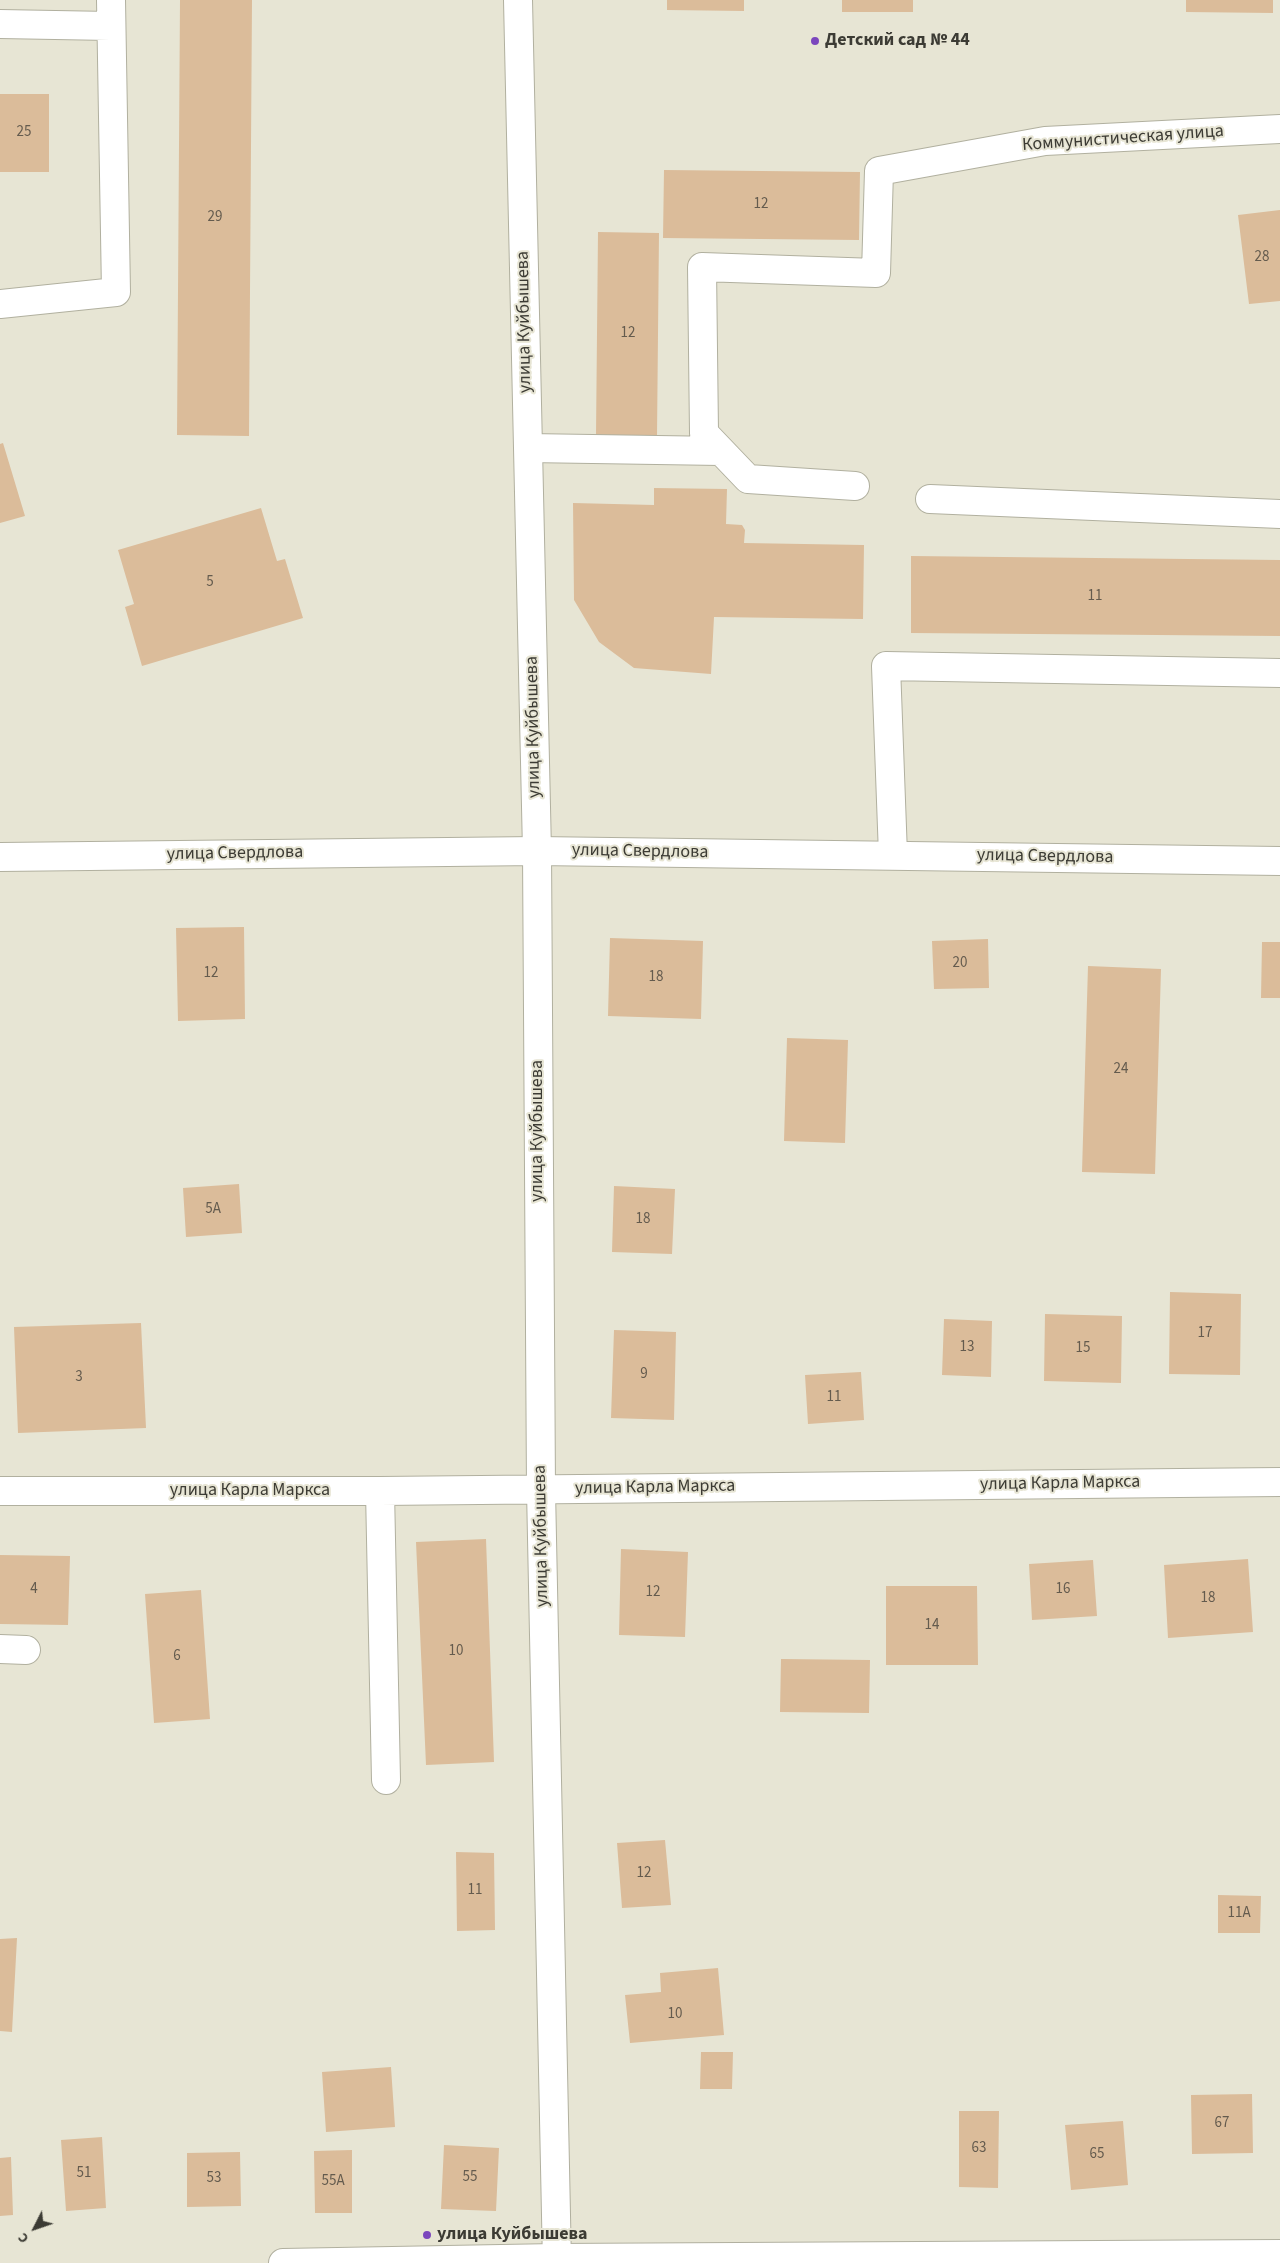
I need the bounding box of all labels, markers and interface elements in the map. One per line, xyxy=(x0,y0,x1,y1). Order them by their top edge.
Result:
place label: Детский сад № 44 xyxy=(825,30,970,52)
marker: Детский сад № 44 xyxy=(809,35,821,47)
street label: Коммунистическая улица xyxy=(1021,121,1225,157)
house number: 25 xyxy=(17,124,31,142)
house number: 12 xyxy=(754,196,768,214)
house number: 29 xyxy=(208,209,222,227)
house number: 28 xyxy=(1255,249,1269,267)
street label: улица Куйбышева xyxy=(513,251,537,393)
house number: 12 xyxy=(621,325,635,343)
house number: 5 xyxy=(206,574,214,592)
house number: 11 xyxy=(1088,588,1102,606)
street label: улица Куйбышева xyxy=(522,656,546,798)
street label: улица Свердлова xyxy=(572,840,708,864)
street label: улица Свердлова xyxy=(167,842,303,866)
street label: улица Свердлова xyxy=(977,845,1113,869)
house number: 20 xyxy=(953,955,967,973)
house number: 12 xyxy=(204,965,218,983)
house number: 18 xyxy=(649,969,663,987)
street label: улица Куйбышева xyxy=(527,1060,549,1202)
house number: 24 xyxy=(1114,1061,1128,1079)
house number: 5А xyxy=(205,1201,221,1219)
house number: 18 xyxy=(636,1211,650,1229)
house number: 17 xyxy=(1198,1325,1212,1343)
house number: 13 xyxy=(960,1339,974,1357)
house number: 15 xyxy=(1076,1340,1090,1358)
house number: 9 xyxy=(640,1366,648,1384)
house number: 3 xyxy=(75,1369,83,1387)
house number: 11 xyxy=(827,1389,841,1407)
street label: улица Куйбышева xyxy=(530,1465,554,1607)
street label: улица Карла Маркса xyxy=(980,1472,1140,1496)
street label: улица Карла Маркса xyxy=(575,1476,735,1500)
street label: улица Карла Маркса xyxy=(170,1480,330,1502)
house number: 4 xyxy=(30,1581,38,1599)
house number: 16 xyxy=(1056,1581,1070,1599)
house number: 12 xyxy=(646,1584,660,1602)
house number: 18 xyxy=(1201,1590,1215,1608)
house number: 14 xyxy=(925,1617,939,1635)
house number: 10 xyxy=(449,1643,463,1661)
house number: 6 xyxy=(173,1648,181,1666)
house number: 12 xyxy=(637,1865,651,1883)
house number: 11 xyxy=(468,1882,482,1900)
house number: 11А xyxy=(1227,1905,1251,1923)
house number: 10 xyxy=(668,2006,682,2024)
house number: 67 xyxy=(1215,2115,1229,2133)
house number: 63 xyxy=(972,2140,986,2158)
house number: 65 xyxy=(1090,2146,1104,2164)
house number: 51 xyxy=(77,2165,91,2183)
house number: 55 xyxy=(463,2169,477,2187)
house number: 53 xyxy=(207,2170,221,2188)
house number: 55А xyxy=(321,2173,345,2191)
north arrow xyxy=(10,2203,60,2253)
place label: улица Куйбышева xyxy=(437,2224,587,2246)
text: С xyxy=(13,2228,34,2247)
marker: улица Куйбышева xyxy=(421,2229,433,2241)

